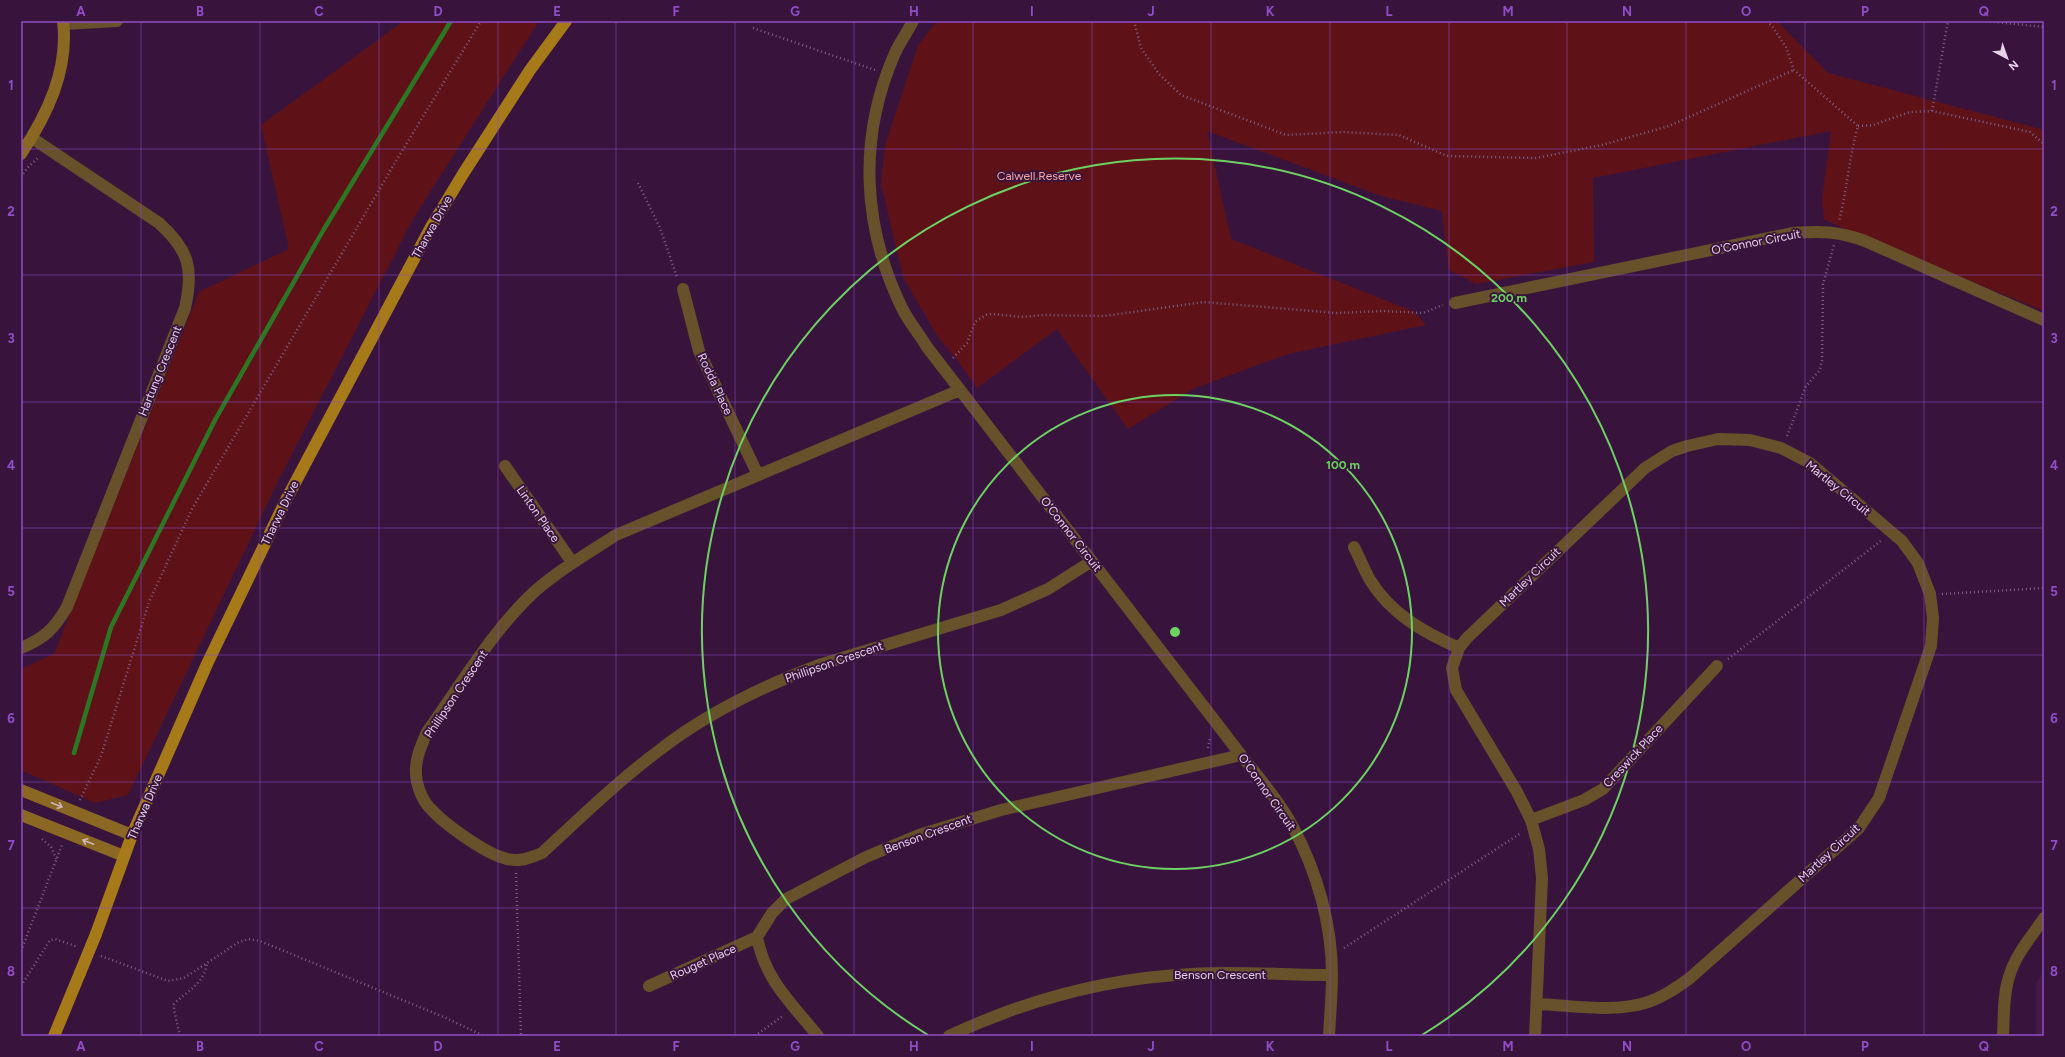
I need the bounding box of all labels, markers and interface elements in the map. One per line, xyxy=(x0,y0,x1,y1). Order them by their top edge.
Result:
text: A xyxy=(76,4,86,19)
text: B xyxy=(196,4,204,19)
text: C xyxy=(314,4,324,19)
text: D xyxy=(433,4,443,19)
text: E xyxy=(553,4,561,19)
text: F xyxy=(672,4,680,19)
text: G xyxy=(790,4,800,19)
text: H xyxy=(909,4,919,19)
text: I xyxy=(1030,4,1034,19)
text: J xyxy=(1147,4,1155,19)
text: K xyxy=(1266,4,1275,19)
text: L xyxy=(1386,4,1393,19)
text: M xyxy=(1502,4,1514,19)
text: N xyxy=(1622,4,1632,19)
text: O xyxy=(1741,4,1751,19)
text: P xyxy=(1861,4,1869,19)
text: Q xyxy=(1979,4,1989,19)
north arrow xyxy=(1987,38,2027,78)
text: N xyxy=(2006,57,2021,73)
text: 1 xyxy=(8,78,14,93)
text: 1 xyxy=(2051,78,2057,93)
park label: Calwell Reserve xyxy=(997,169,1082,183)
street label: Tharwa Drive xyxy=(409,193,455,261)
text: 2 xyxy=(7,204,15,219)
text: 2 xyxy=(2050,204,2058,219)
street label: O'Connor Circuit xyxy=(1710,226,1802,258)
text: 200 m xyxy=(1491,291,1527,305)
street label: Hartung Crescent xyxy=(135,323,185,418)
text: 3 xyxy=(7,331,15,346)
text: 3 xyxy=(2050,331,2058,346)
street label: Rodda Place xyxy=(695,351,736,417)
text: 4 xyxy=(7,458,15,473)
text: 100 m xyxy=(1326,458,1360,472)
street label: Martley Circuit xyxy=(1803,458,1874,519)
text: 4 xyxy=(2050,458,2058,473)
street label: Tharwa Drive xyxy=(258,478,302,547)
street label: Linton Place xyxy=(513,483,563,545)
street label: O'Connor Circuit xyxy=(1038,494,1105,574)
street label: Martley Circuit xyxy=(1497,544,1564,610)
text: 5 xyxy=(7,584,15,599)
text: 5 xyxy=(2050,584,2058,599)
centre of rings xyxy=(1168,625,1182,639)
street label: Phillipson Crescent xyxy=(783,638,885,685)
street label: Phillipson Crescent xyxy=(421,647,491,741)
text: 6 xyxy=(7,711,15,726)
text: 6 xyxy=(2050,711,2058,726)
street label: Creswick Place xyxy=(1600,721,1666,790)
street label: O'Connor Circuit xyxy=(1235,751,1299,834)
street label: Tharwa Drive xyxy=(125,772,165,842)
one-way arrow xyxy=(51,801,63,809)
street label: Benson Crescent xyxy=(882,812,974,856)
street label: Martley Circuit xyxy=(1795,821,1863,885)
text: 7 xyxy=(7,838,15,853)
one-way arrow xyxy=(82,838,94,845)
text: 7 xyxy=(2050,838,2058,853)
street label: Rouget Place xyxy=(668,941,739,983)
text: 8 xyxy=(7,964,15,979)
text: 8 xyxy=(2050,964,2058,979)
street label: Benson Crescent xyxy=(1174,968,1266,982)
text: A xyxy=(76,1039,86,1054)
text: B xyxy=(196,1039,204,1054)
text: C xyxy=(314,1039,324,1054)
text: D xyxy=(433,1039,443,1054)
text: E xyxy=(553,1039,561,1054)
text: F xyxy=(672,1039,680,1054)
text: G xyxy=(790,1039,800,1054)
text: H xyxy=(909,1039,919,1054)
text: I xyxy=(1030,1039,1034,1054)
text: J xyxy=(1147,1039,1155,1054)
text: K xyxy=(1266,1039,1275,1054)
text: L xyxy=(1386,1039,1393,1054)
text: M xyxy=(1502,1039,1514,1054)
text: N xyxy=(1622,1039,1632,1054)
text: O xyxy=(1741,1039,1751,1054)
text: P xyxy=(1861,1039,1869,1054)
text: Q xyxy=(1979,1039,1989,1054)

